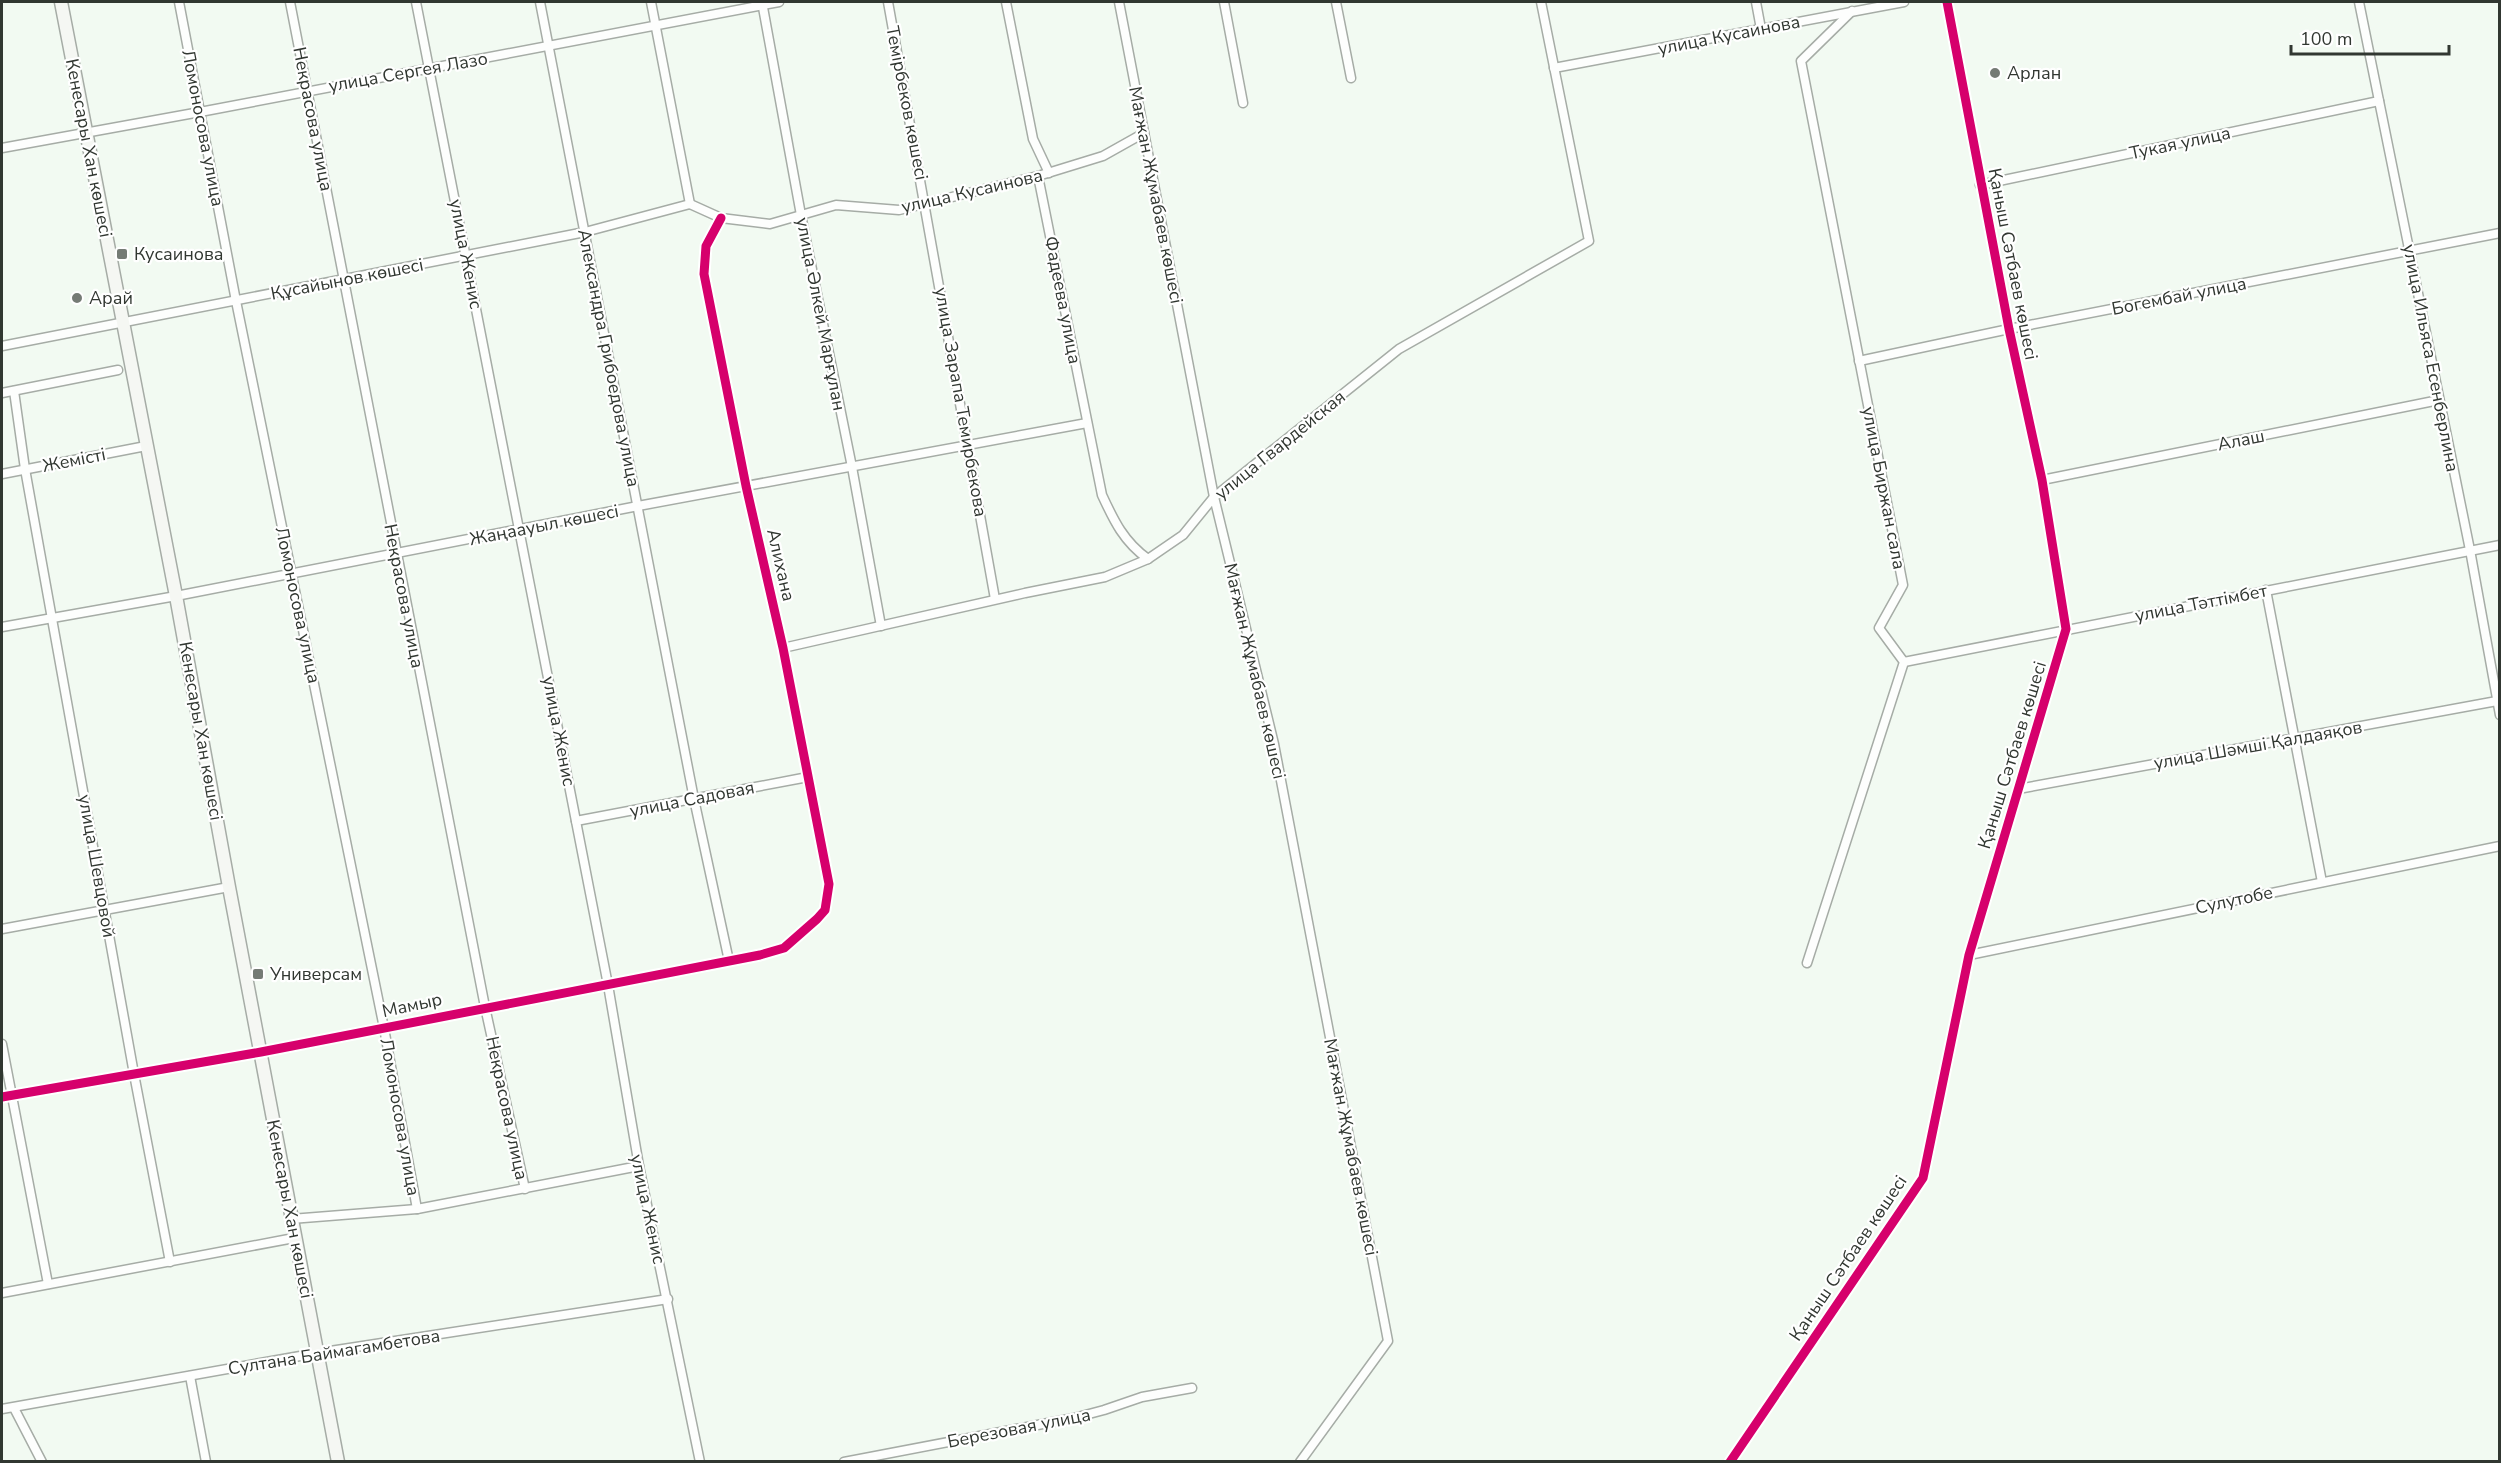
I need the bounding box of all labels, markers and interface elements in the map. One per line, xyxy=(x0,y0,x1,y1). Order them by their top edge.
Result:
street label: улица Кусаинова xyxy=(1656,9,1802,61)
scale bar xyxy=(2291,18,2448,56)
street label: Темірбеков көшесі xyxy=(880,24,934,182)
text: 100 m xyxy=(2300,27,2352,51)
street label: Некрасова улица xyxy=(287,45,339,193)
street label: улица Сергея Лазо xyxy=(327,46,489,98)
street label: Ломоносова улица xyxy=(176,47,230,209)
street label: Кенесары Хан көшесі xyxy=(60,57,118,239)
place label: Арлан xyxy=(2007,61,2061,85)
marker: Арлан xyxy=(1988,66,2002,80)
street label: Мағжан Жұмабаев көшесі xyxy=(1123,84,1189,306)
street label: Тукая улица xyxy=(2127,121,2233,165)
street label: улица Кусаинова xyxy=(899,163,1045,219)
street label: Қаныш Сәтбаев көшесі xyxy=(1983,166,2043,362)
street label: улица Женис xyxy=(444,197,489,311)
street label: улица Әлкей Марғұлан xyxy=(790,215,852,413)
street label: Александра Грибоедова улица xyxy=(572,227,646,489)
street label: Фадеева улица xyxy=(1039,234,1087,366)
place label: Кусаинова xyxy=(134,242,223,266)
street label: улица Ильяса Есенберлина xyxy=(2397,242,2465,474)
marker: Кусаинова xyxy=(115,247,129,261)
street label: Құсайынов көшесі xyxy=(269,252,425,306)
street label: Богембай улица xyxy=(2110,271,2248,321)
street label: улица Зарапа Темирбекова xyxy=(929,285,993,519)
place label: Арай xyxy=(89,286,133,310)
marker: Арай xyxy=(70,291,84,305)
street label: улица Гвардейская xyxy=(1210,385,1350,505)
street label: улица Биржан сала xyxy=(1856,405,1912,571)
street label: Алаш xyxy=(2215,424,2267,456)
street label: Жемісті xyxy=(40,442,108,478)
street label: Жаңаауыл көшесі xyxy=(467,499,621,551)
street label: Некрасова улица xyxy=(378,522,430,670)
street label: Ломоносова улица xyxy=(270,525,326,685)
street label: Алихана xyxy=(761,527,801,603)
street label: Мағжан Жұмабаев көшесі xyxy=(1218,561,1292,781)
street label: улица Тәттімбет xyxy=(2133,578,2269,628)
street label: Кенесары Хан көшесі xyxy=(173,640,229,822)
street label: Қаныш Сәтбаев көшесі xyxy=(1972,658,2052,852)
street label: улица Женис xyxy=(537,674,582,788)
street label: улица Шәмші Қалдаяқов xyxy=(2152,715,2364,775)
street label: улица Садовая xyxy=(628,775,756,823)
street label: улица Шевцовой xyxy=(73,793,121,939)
street label: Сулутобе xyxy=(2193,880,2275,920)
place label: Универсам xyxy=(269,962,362,986)
marker: Универсам xyxy=(251,967,265,981)
street label: Мамыр xyxy=(380,987,444,1023)
street label: Некрасова улица xyxy=(480,1034,534,1182)
street label: Ломоносова улица xyxy=(374,1036,426,1198)
street label: Мағжан Жұмабаев көшесі xyxy=(1318,1036,1384,1258)
street label: Кенесары Хан көшесі xyxy=(261,1118,319,1300)
street label: улица Женис xyxy=(625,1152,671,1266)
street label: Қаныш Сәтбаев көшесі xyxy=(1784,1170,1912,1346)
street label: Султана Баймагамбетова xyxy=(226,1323,442,1381)
street label: Березовая улица xyxy=(945,1402,1093,1454)

